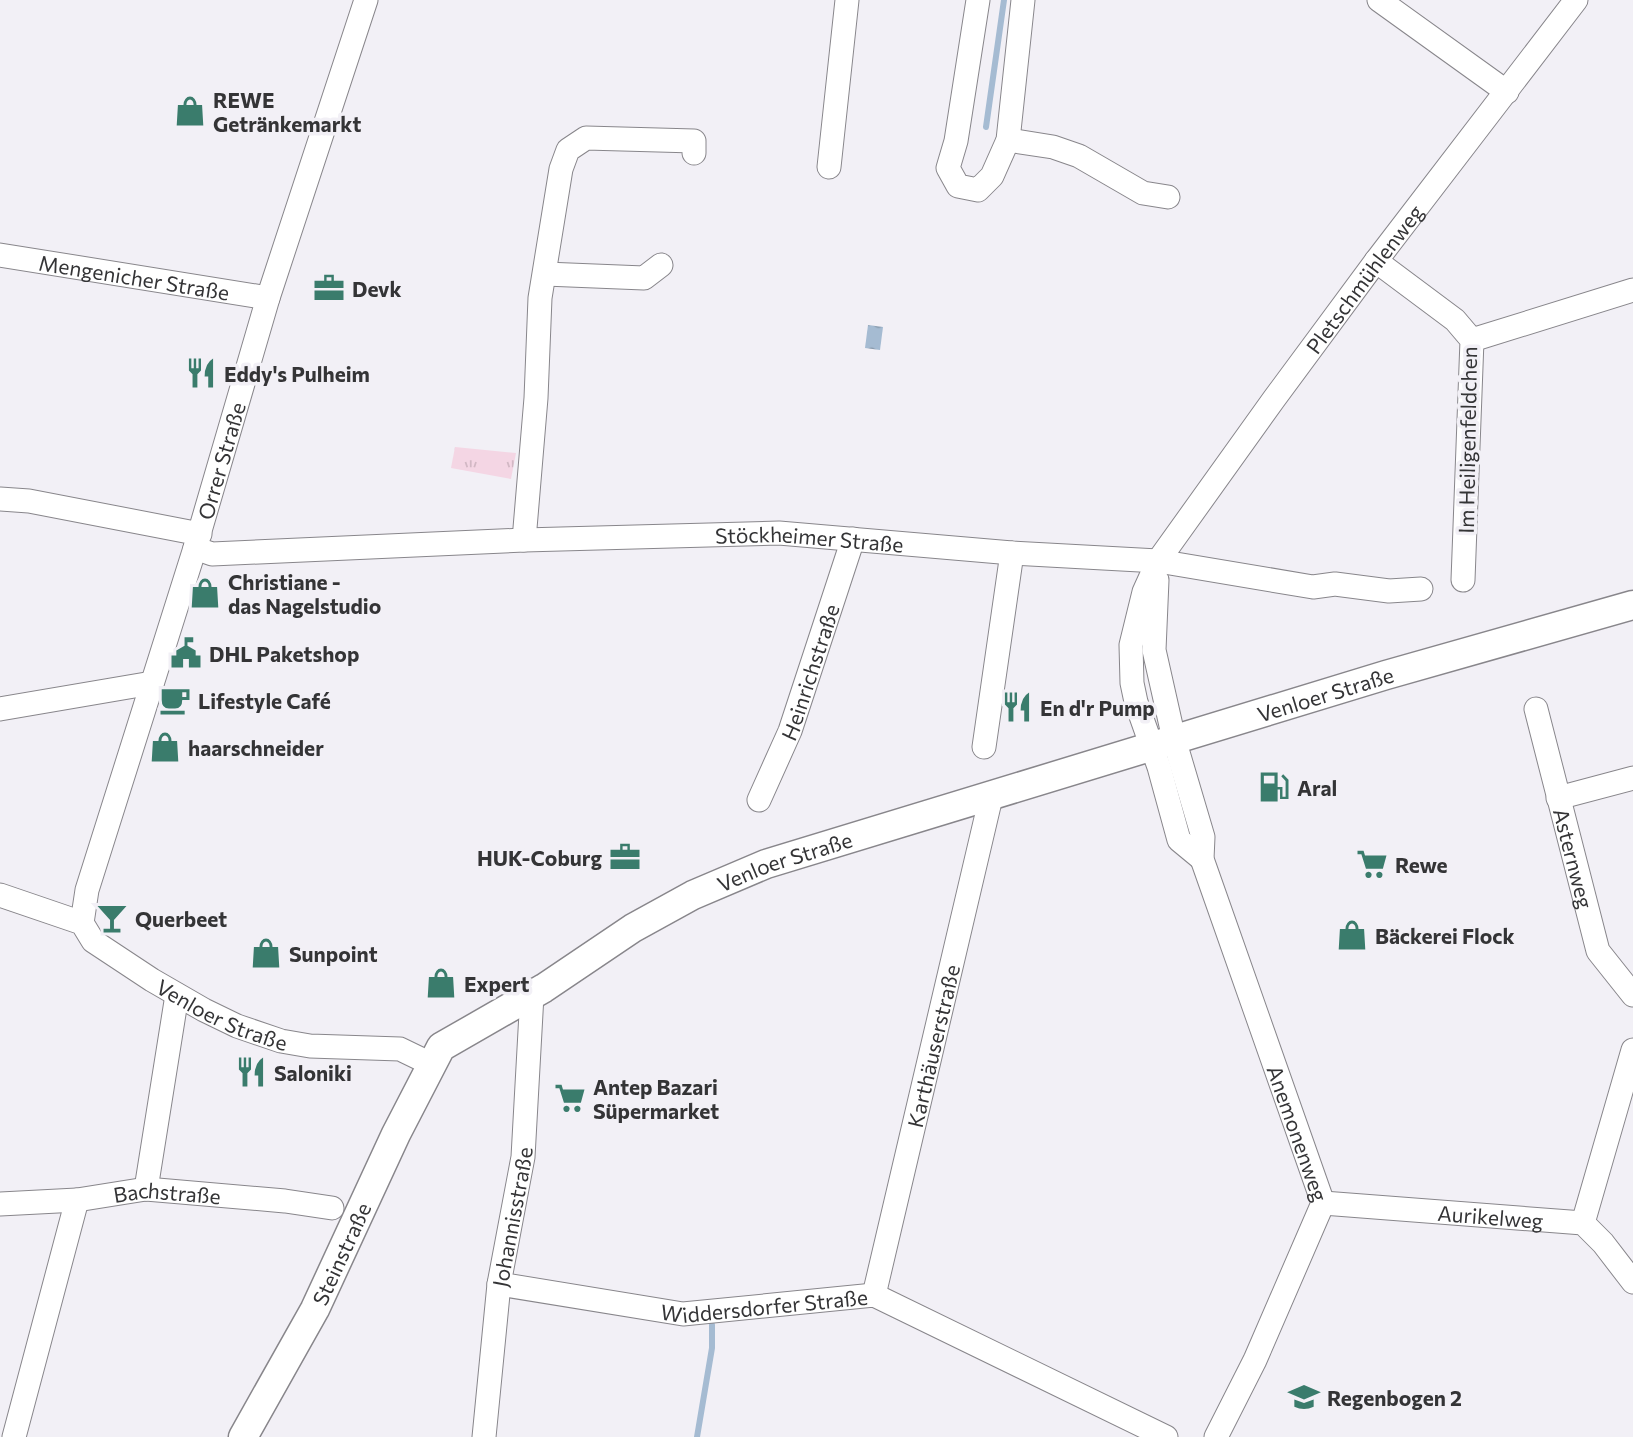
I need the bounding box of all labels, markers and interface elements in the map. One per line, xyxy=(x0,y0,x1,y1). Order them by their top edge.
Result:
place label: REWE Getränkemarkt xyxy=(213,87,361,136)
shop icon: REWE Getränkemarkt xyxy=(173,94,207,128)
street label: Pletschmühlenweg xyxy=(1300,199,1427,358)
street label: Mengenicher Straße xyxy=(37,249,231,304)
office icon: Devk xyxy=(312,271,346,305)
place label: Devk xyxy=(352,276,402,301)
street label: Im Heiligenfeldchen xyxy=(1453,346,1481,534)
restaurant icon: Eddy's Pulheim xyxy=(184,356,218,390)
place label: Eddy's Pulheim xyxy=(224,361,370,386)
street label: Orrer Straße xyxy=(192,399,249,522)
street label: Stöckheimer Straße xyxy=(715,520,905,556)
place label: Christiane - das Nagelstudio xyxy=(228,569,381,618)
shop icon: Christiane - das Nagelstudio xyxy=(188,576,222,610)
street label: Heinrichstraße xyxy=(775,601,843,744)
public building icon: DHL Paketshop xyxy=(169,636,203,670)
place label: DHL Paketshop xyxy=(209,641,359,666)
street label: Venloer Straße xyxy=(1254,661,1396,726)
cafe icon: Lifestyle Café xyxy=(158,683,192,717)
place label: Lifestyle Café xyxy=(198,688,331,713)
restaurant icon: En d'r Pump xyxy=(1000,690,1034,724)
place label: En d'r Pump xyxy=(1040,695,1155,720)
shop icon: haarschneider xyxy=(148,730,182,764)
place label: haarschneider xyxy=(188,735,324,760)
fuel station icon: Aral xyxy=(1257,770,1291,804)
place label: Aral xyxy=(1297,775,1337,800)
street label: Asternweg xyxy=(1549,805,1599,911)
street label: Venloer Straße xyxy=(713,826,855,896)
office icon: HUK-Coburg xyxy=(608,840,642,874)
place label: HUK-Coburg xyxy=(477,845,602,870)
supermarket icon: Rewe xyxy=(1355,847,1389,881)
place label: Rewe xyxy=(1395,852,1448,877)
bar icon: Querbeet xyxy=(95,901,129,935)
place label: Querbeet xyxy=(135,906,227,931)
shop icon: Bäckerei Flock xyxy=(1335,918,1369,952)
place label: Bäckerei Flock xyxy=(1375,923,1515,948)
shop icon: Sunpoint xyxy=(249,936,283,970)
place label: Sunpoint xyxy=(289,941,378,966)
street label: Karthäuserstraße xyxy=(901,962,964,1130)
shop icon: Expert xyxy=(424,966,458,1000)
place label: Expert xyxy=(464,971,530,996)
street label: Venloer Straße xyxy=(153,973,289,1054)
restaurant icon: Saloniki xyxy=(234,1055,268,1089)
place label: Saloniki xyxy=(274,1060,352,1085)
street label: Anemonenweg xyxy=(1263,1062,1334,1204)
place label: Antep Bazari Süpermarket xyxy=(593,1074,719,1123)
supermarket icon: Antep Bazari Süpermarket xyxy=(553,1081,587,1115)
street label: Johannisstraße xyxy=(486,1146,536,1289)
street label: Bachstraße xyxy=(111,1176,222,1208)
street label: Steinstraße xyxy=(306,1198,375,1309)
street label: Aurikelweg xyxy=(1437,1199,1544,1232)
street label: Widdersdorfer Straße xyxy=(659,1283,869,1327)
school or university icon: Regenbogen 2 xyxy=(1287,1380,1321,1414)
place label: Regenbogen 2 xyxy=(1327,1385,1462,1410)

